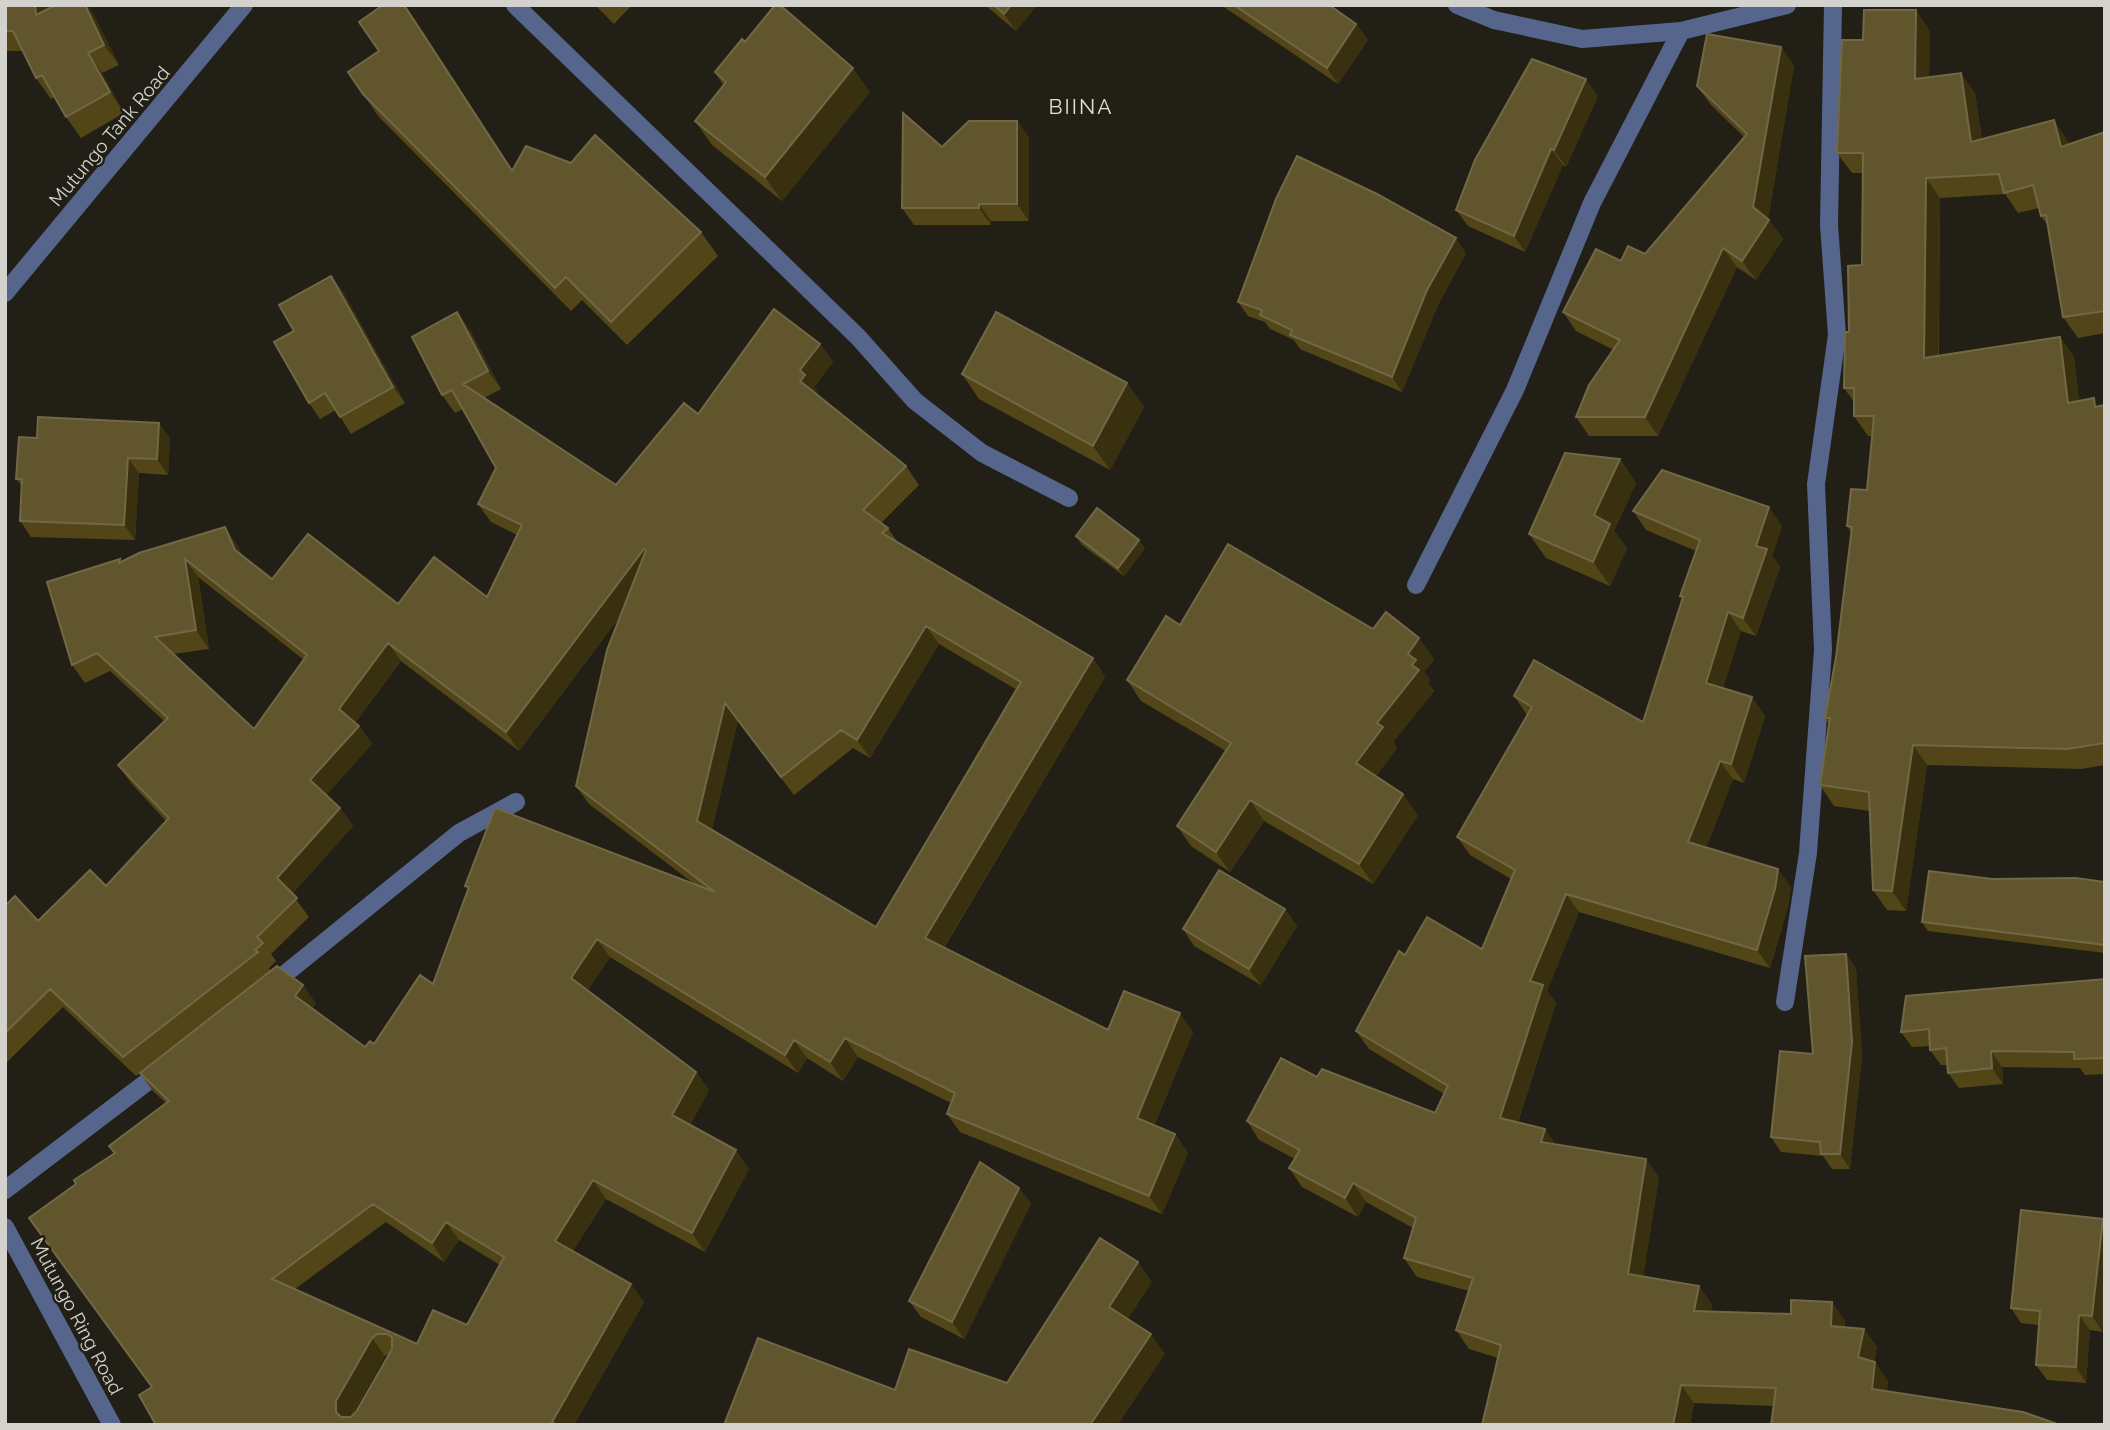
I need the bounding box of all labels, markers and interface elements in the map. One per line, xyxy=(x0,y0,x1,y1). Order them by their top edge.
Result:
street label: Mutungo Tank Road xyxy=(44,62,174,210)
district label: BIINA xyxy=(1049,94,1113,119)
street label: Mutungo Ring Road xyxy=(26,1234,128,1398)

